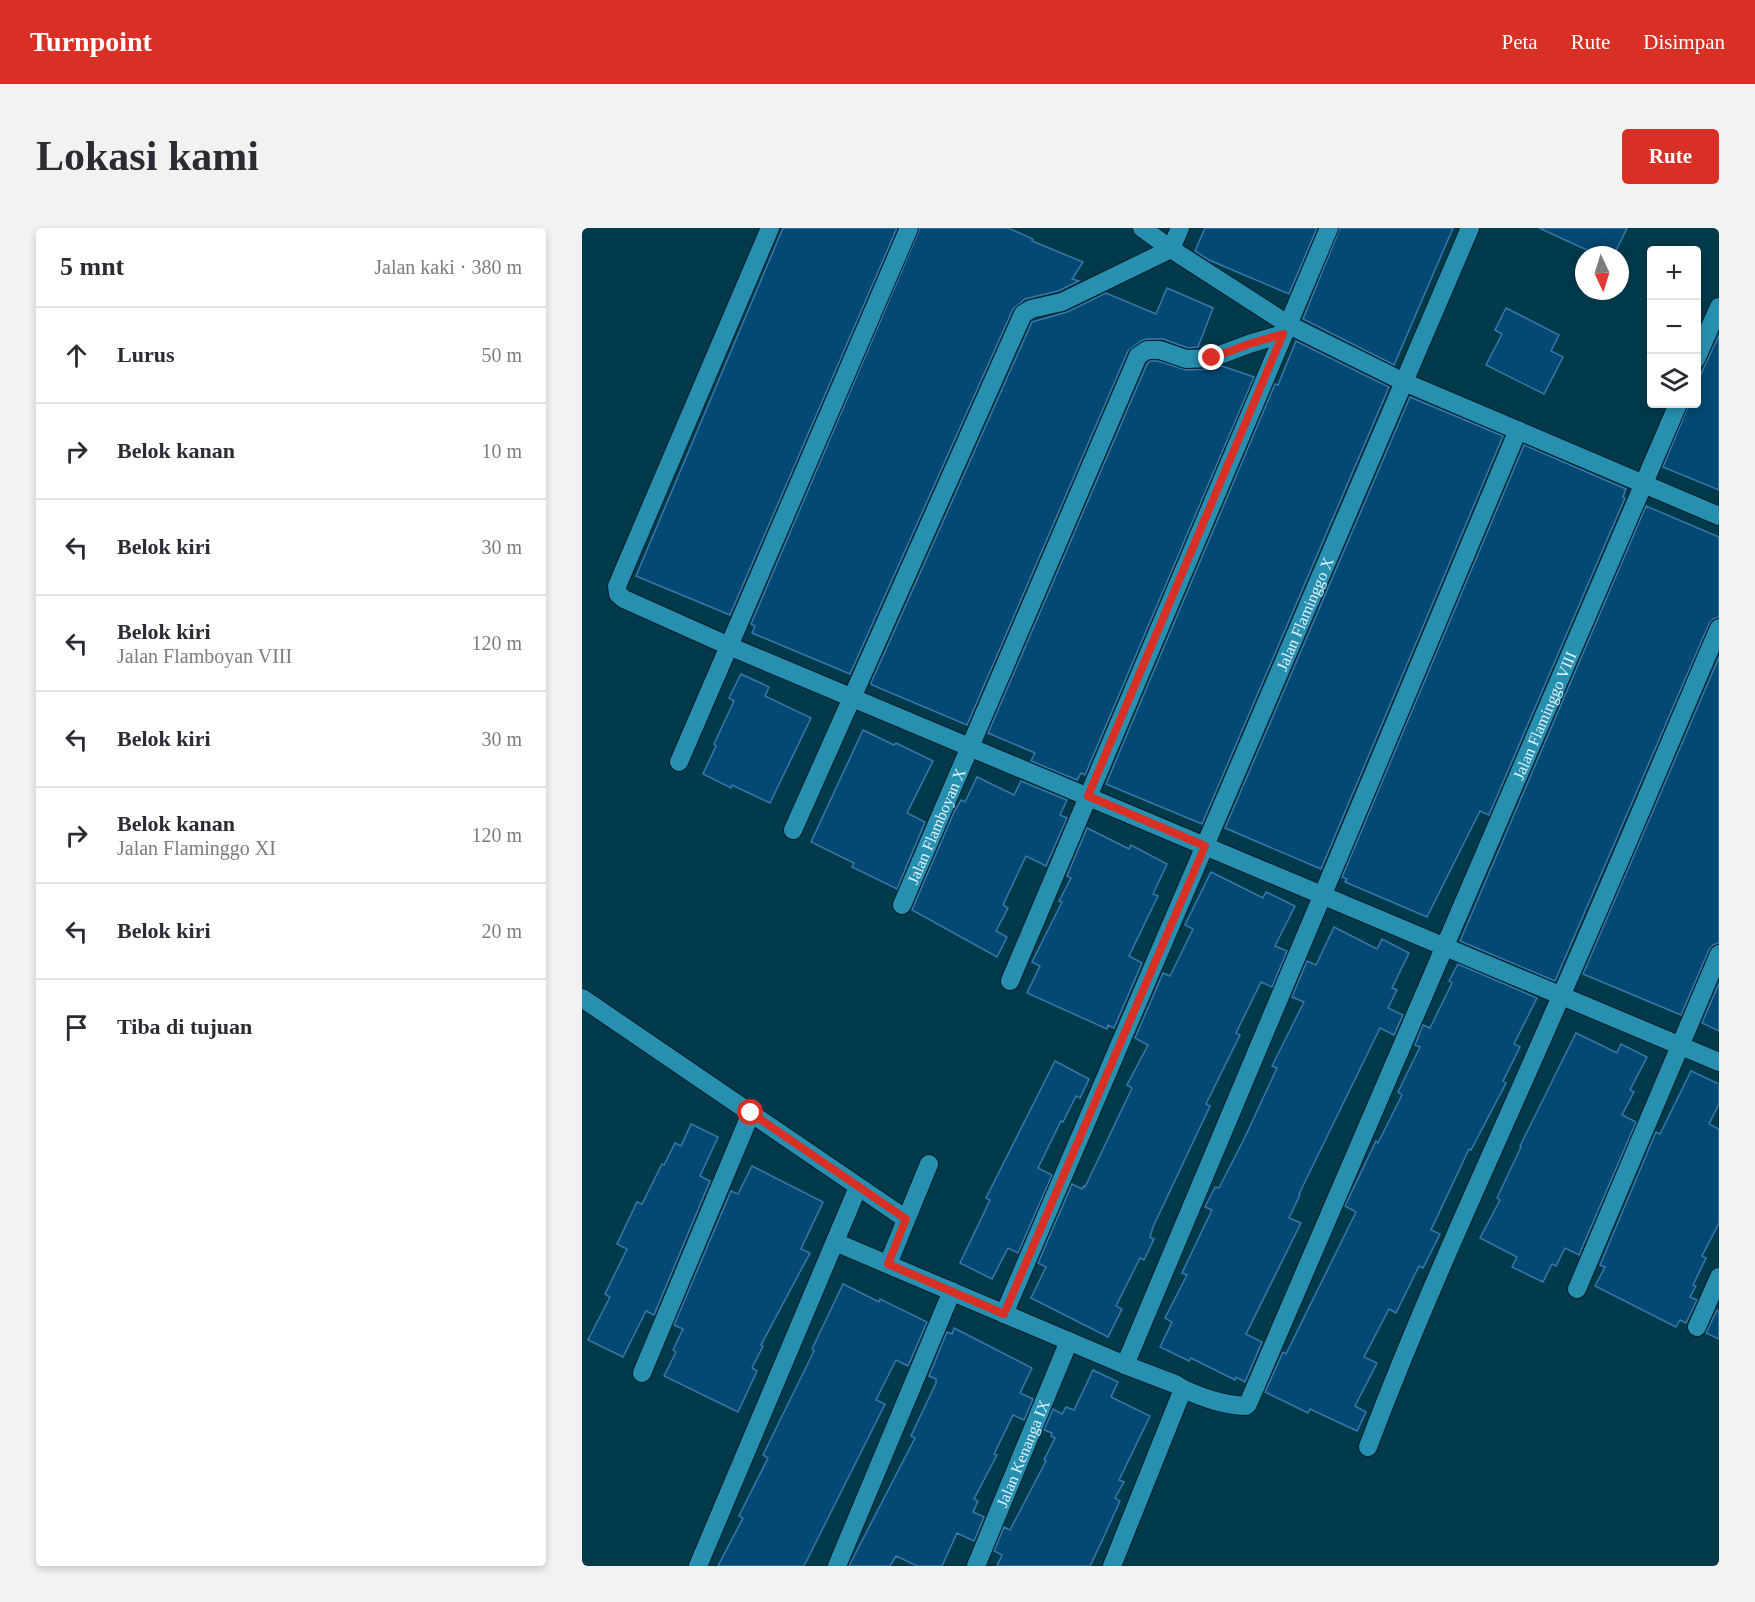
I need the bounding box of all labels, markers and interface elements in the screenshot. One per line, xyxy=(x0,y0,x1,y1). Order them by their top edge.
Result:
text: Turnpoint xyxy=(30,26,152,57)
text: Peta xyxy=(1502,30,1538,54)
text: Rute xyxy=(1571,30,1610,54)
text: Disimpan xyxy=(1643,30,1725,54)
button: Rute xyxy=(1622,129,1719,184)
text: Lokasi kami xyxy=(36,133,259,179)
north arrow xyxy=(1575,246,1629,300)
map controls xyxy=(1647,246,1701,408)
button: + xyxy=(1647,246,1701,300)
text: 5 mnt xyxy=(60,252,124,281)
text: Jalan kaki · 380 m xyxy=(374,256,522,278)
button: − xyxy=(1647,300,1701,354)
icon: ahead xyxy=(60,339,93,372)
text: Lurus xyxy=(117,342,174,367)
text: 50 m xyxy=(481,344,522,366)
route end xyxy=(1198,344,1224,370)
button: layers xyxy=(1647,354,1701,408)
icon: right xyxy=(60,435,93,468)
text: Belok kanan xyxy=(117,438,235,463)
text: 10 m xyxy=(481,440,522,462)
icon: left xyxy=(60,531,93,564)
text: Belok kiri xyxy=(117,534,211,559)
text: 30 m xyxy=(481,536,522,558)
street label: Jalan Flaminggo X xyxy=(1273,554,1337,673)
text: Belok kiri xyxy=(117,619,211,644)
icon: left xyxy=(60,627,93,660)
text: 120 m xyxy=(471,632,522,654)
text: Jalan Flamboyan VIII xyxy=(117,645,292,667)
street label: Jalan Flaminggo VIII xyxy=(1510,649,1580,782)
icon: left xyxy=(60,723,93,756)
text: Belok kiri xyxy=(117,726,211,751)
text: 30 m xyxy=(481,728,522,750)
street label: Jalan Flamboyan X xyxy=(904,765,969,887)
text: Belok kanan xyxy=(117,811,235,836)
icon: right xyxy=(60,819,93,852)
text: 120 m xyxy=(471,824,522,846)
text: Jalan Flaminggo XI xyxy=(117,837,276,859)
icon: left xyxy=(60,915,93,948)
text: Belok kiri xyxy=(117,918,211,943)
text: 20 m xyxy=(481,920,522,942)
icon: arrive xyxy=(60,1011,93,1044)
text: Tiba di tujuan xyxy=(117,1014,252,1039)
route start xyxy=(737,1099,763,1125)
street label: Jalan Kenanga IX xyxy=(993,1397,1053,1510)

